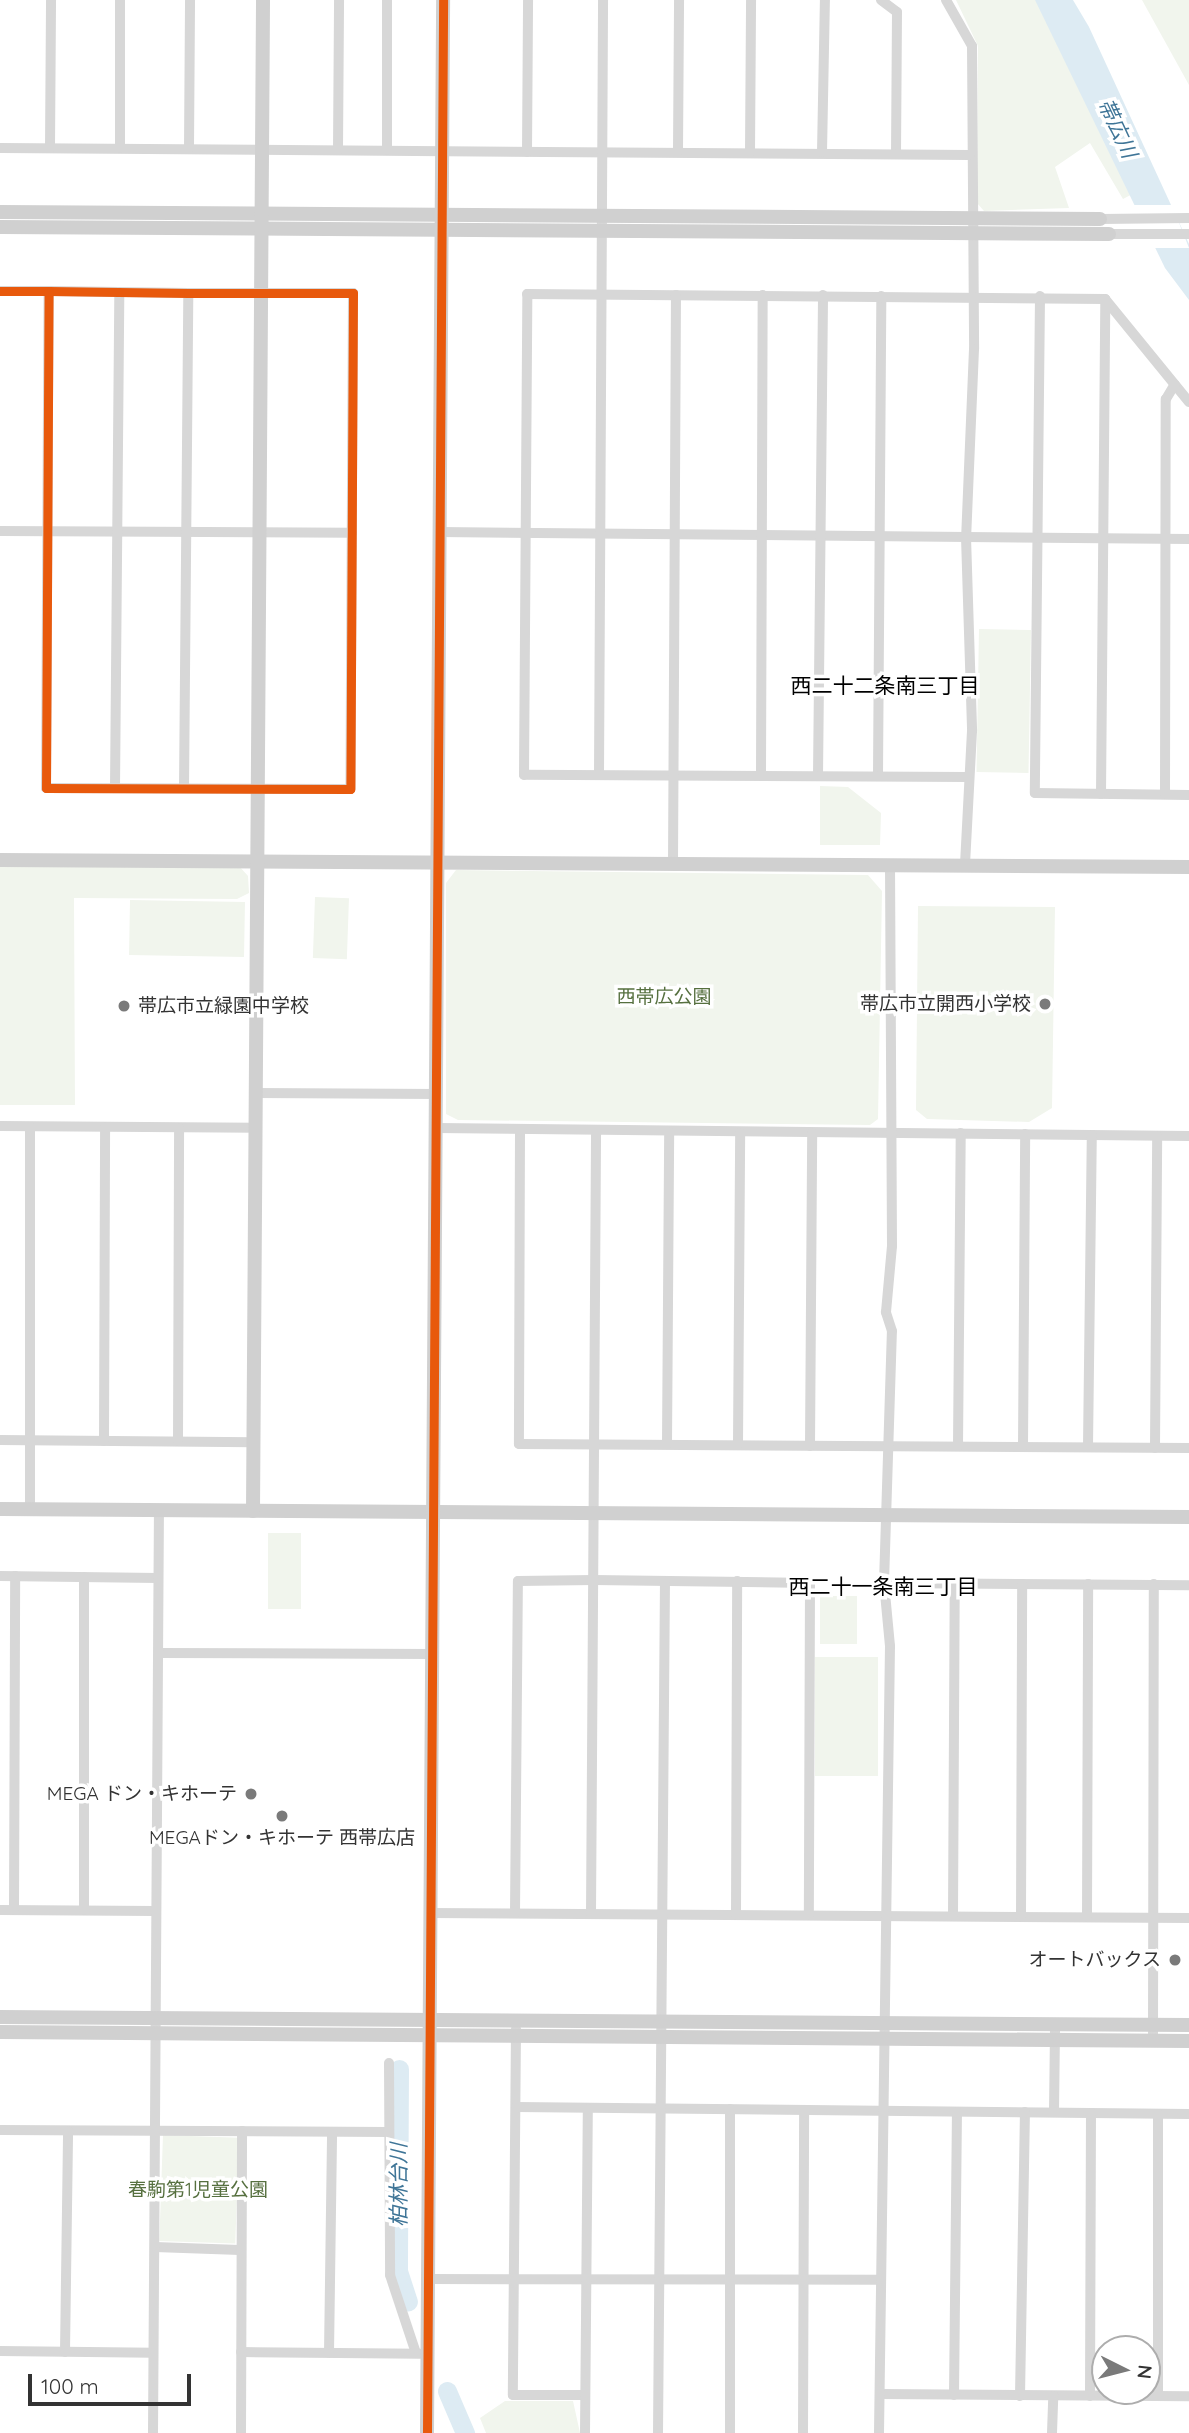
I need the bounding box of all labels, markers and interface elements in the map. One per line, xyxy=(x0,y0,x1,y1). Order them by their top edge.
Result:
water label: 帯広川 xyxy=(1093,94,1143,162)
district label: 西二十二条南三丁目 xyxy=(791,672,979,698)
park label: 西帯広公園 xyxy=(617,986,711,1008)
place label: 帯広市立開西小学校 xyxy=(860,993,1031,1015)
place label: 帯広市立緑園中学校 xyxy=(138,995,309,1017)
marker: 帯広市立開西小学校 xyxy=(1037,996,1053,1012)
marker: 帯広市立緑園中学校 xyxy=(116,998,132,1014)
district label: 西二十一条南三丁目 xyxy=(789,1573,977,1599)
place label: MEGA ドン・キホーテ xyxy=(47,1783,237,1805)
marker: MEGA ドン・キホーテ xyxy=(243,1786,259,1802)
marker: MEGAドン・キホーテ 西帯広店 xyxy=(274,1808,290,1824)
place label: MEGAドン・キホーテ 西帯広店 xyxy=(149,1827,415,1849)
place label: オートバックス xyxy=(1028,1949,1161,1971)
marker: オートバックス xyxy=(1167,1952,1183,1968)
water label: 柏林台川 xyxy=(385,2143,411,2227)
park label: 春駒第1児童公園 xyxy=(128,2179,268,2201)
north arrow xyxy=(1091,2335,1161,2405)
scale bar xyxy=(32,2360,194,2404)
text: N xyxy=(1132,2364,1158,2380)
text: 100 m xyxy=(41,2373,99,2399)

